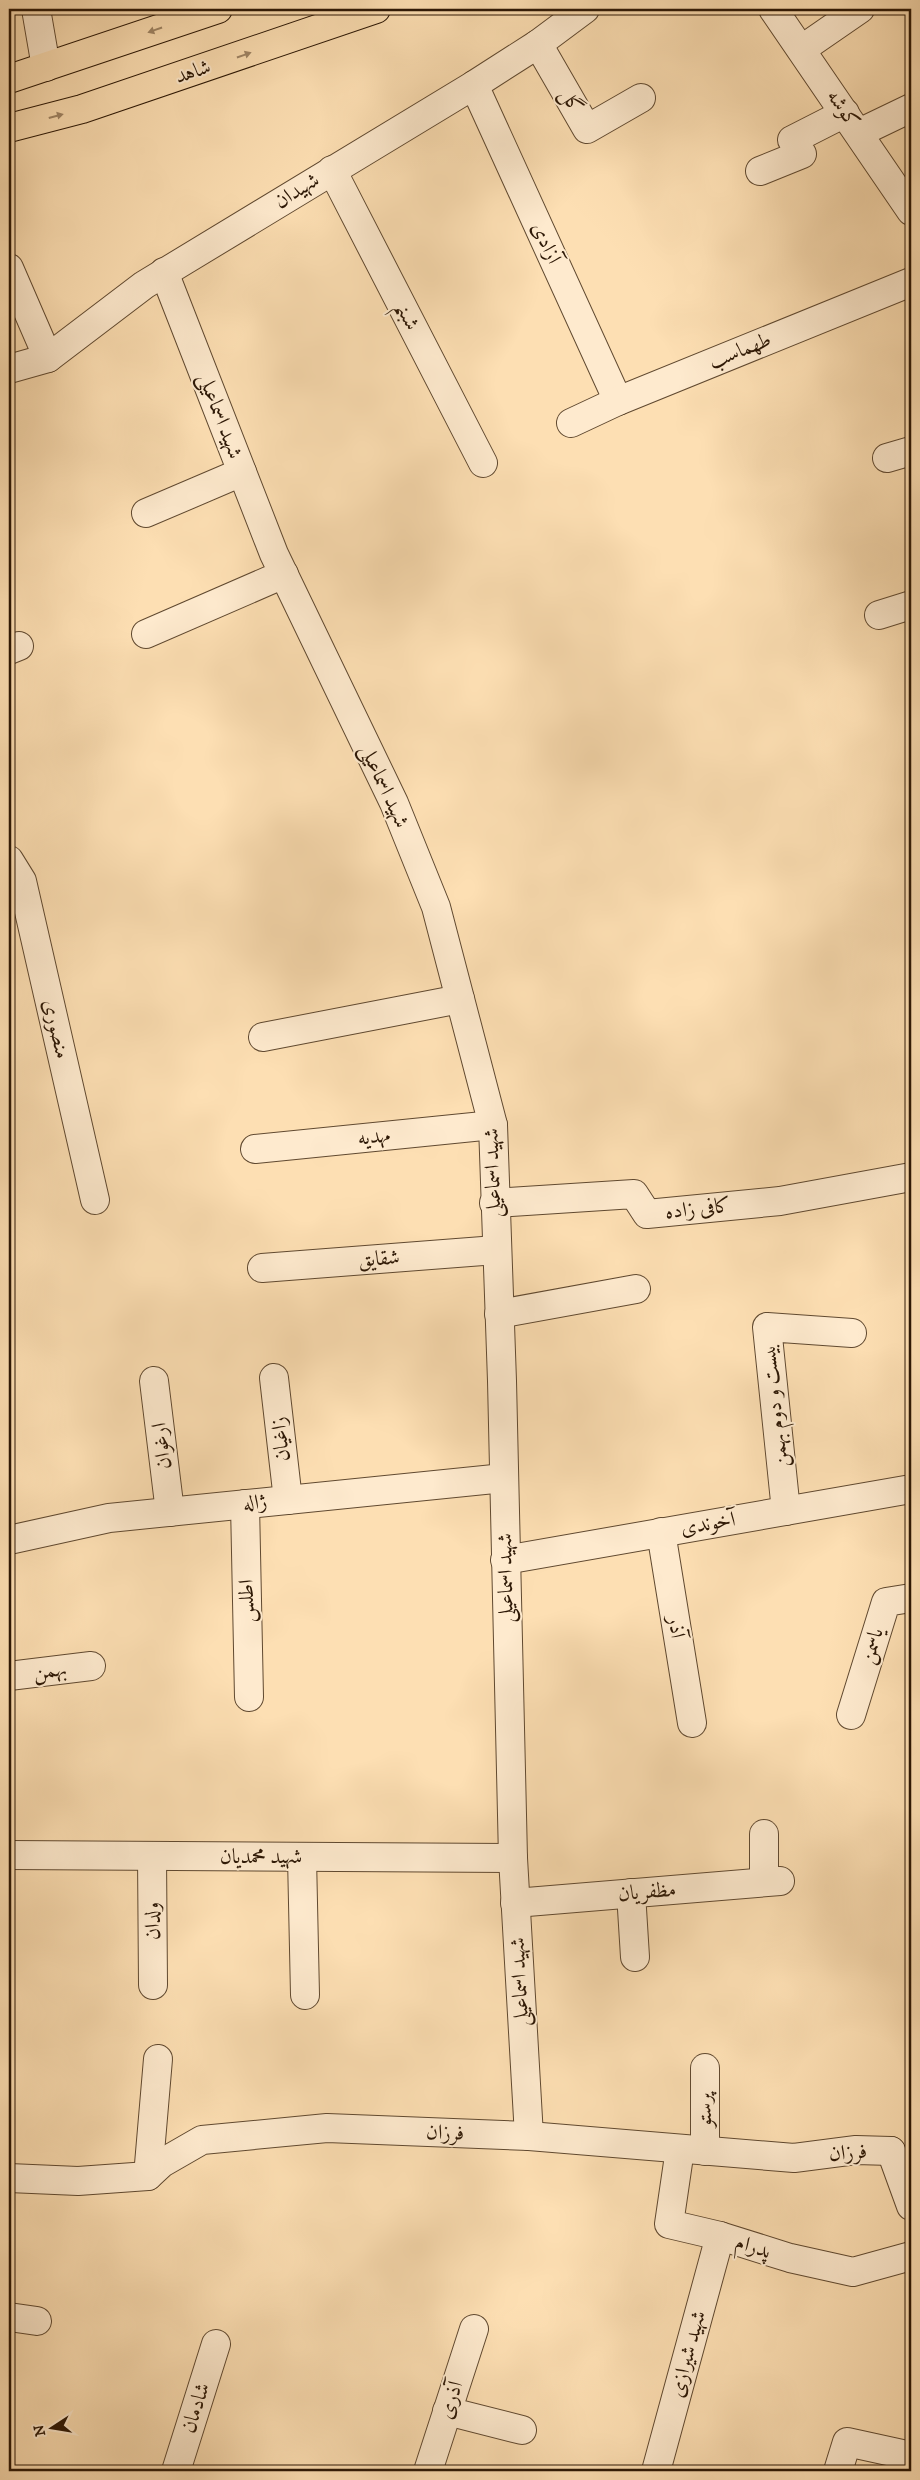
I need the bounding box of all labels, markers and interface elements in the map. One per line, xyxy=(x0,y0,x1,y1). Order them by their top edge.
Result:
one-way arrow xyxy=(147,26,162,34)
one-way arrow xyxy=(236,51,251,58)
street label: شاهد xyxy=(172,54,214,90)
street label: گل xyxy=(553,83,589,119)
street label: کوشه xyxy=(821,85,865,133)
one-way arrow xyxy=(48,112,63,120)
street label: شهیدان xyxy=(270,167,324,215)
street label: آزادی xyxy=(525,218,569,270)
street label: شبنم xyxy=(383,297,425,338)
street label: طهماسب xyxy=(705,327,775,375)
street label: شهید اسماعیلی xyxy=(190,370,248,463)
street label: شهید اسماعیلی xyxy=(351,740,415,833)
street label: منصوری xyxy=(37,997,75,1061)
street label: مهدیه xyxy=(356,1122,392,1152)
street label: شهید اسماعیلی xyxy=(478,1128,510,1218)
street label: کافی زاده xyxy=(664,1193,732,1225)
street label: شقایق xyxy=(357,1245,401,1273)
street label: بیست و دوم بهمن xyxy=(756,1343,798,1469)
street label: زاغیان xyxy=(266,1415,296,1463)
street label: ارغوان xyxy=(146,1421,178,1471)
street label: ژاله xyxy=(242,1489,268,1517)
street label: آخوندی xyxy=(678,1505,740,1542)
street label: شهید اسماعیلی xyxy=(492,1533,522,1623)
street label: اطلس xyxy=(234,1579,260,1623)
street label: آذر xyxy=(661,1612,692,1642)
street label: یاسمن xyxy=(854,1624,890,1667)
street label: بهمن xyxy=(32,1656,68,1686)
street label: شهید محمدیان xyxy=(220,1844,302,1870)
street label: مظفریان xyxy=(617,1877,677,1907)
street label: ولدان xyxy=(140,1902,166,1940)
street label: شهید اسماعیلی xyxy=(505,1937,537,2027)
street label: پرستو xyxy=(692,2091,718,2129)
street label: فرزان xyxy=(425,2119,465,2147)
street label: فرزان xyxy=(828,2139,868,2167)
street label: پدرام xyxy=(731,2229,774,2269)
street label: شهید شیرازی xyxy=(664,2308,712,2400)
street label: آذری xyxy=(432,2375,470,2422)
street label: شادمان xyxy=(176,2380,216,2436)
north arrow xyxy=(28,2402,78,2452)
text: N xyxy=(30,2423,50,2438)

